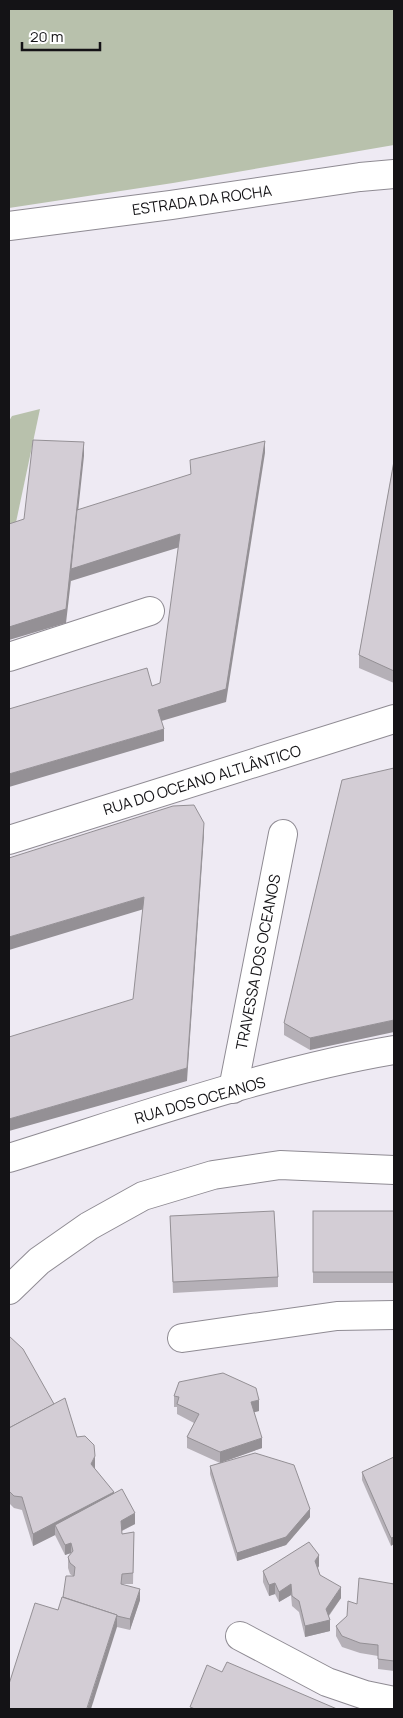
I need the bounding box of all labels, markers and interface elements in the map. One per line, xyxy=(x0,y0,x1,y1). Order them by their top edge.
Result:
scale bar xyxy=(22,20,100,52)
text: 20 m xyxy=(30,26,63,47)
street label: ESTRADA DA ROCHA xyxy=(131,180,274,220)
street label: RUA DO OCEANO ALTLÂNTICO xyxy=(101,740,304,820)
street label: TRAVESSA DOS OCEANOS xyxy=(231,872,285,1052)
street label: RUA DOS OCEANOS xyxy=(132,1071,268,1129)

